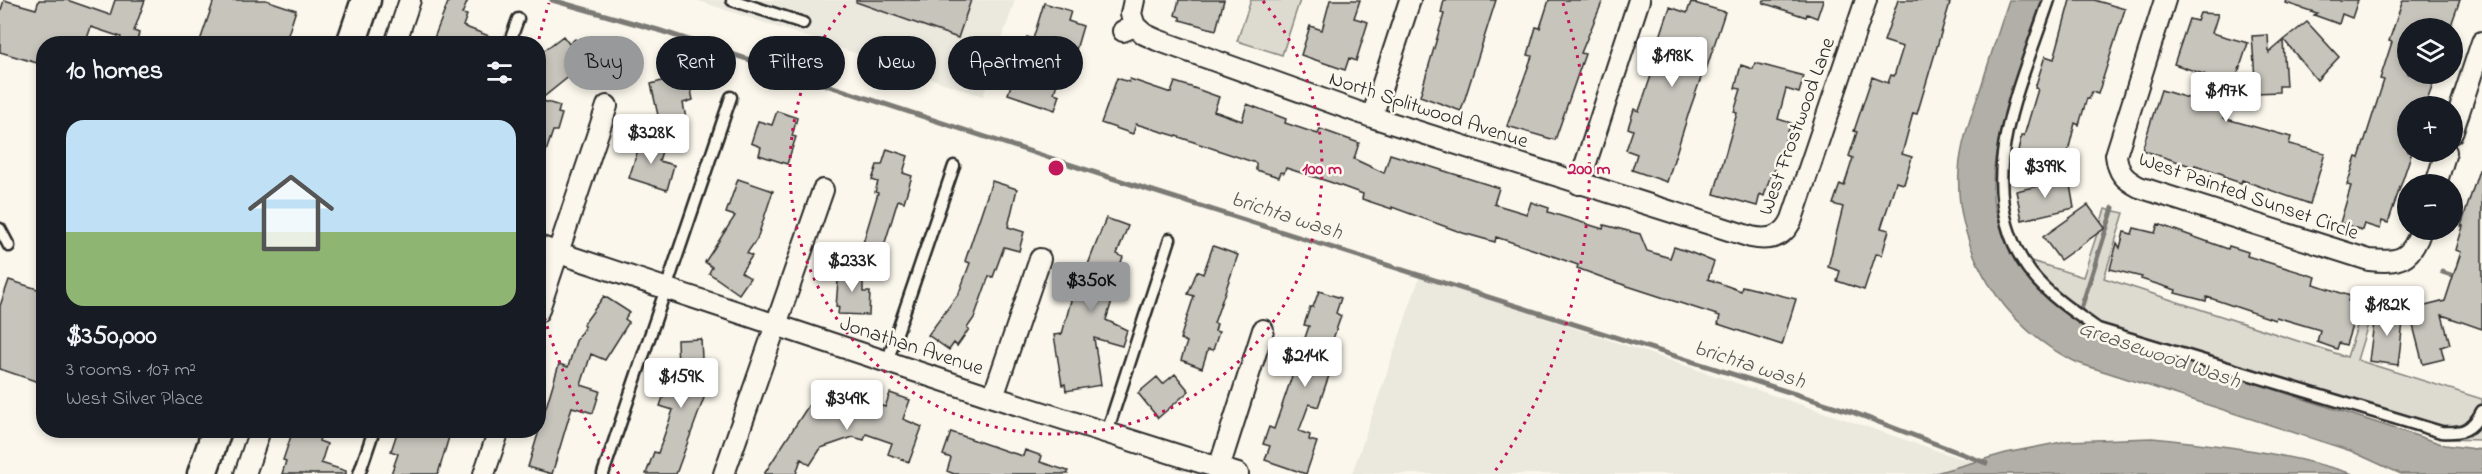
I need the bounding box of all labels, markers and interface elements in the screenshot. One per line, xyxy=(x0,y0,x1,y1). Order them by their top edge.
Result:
map controls xyxy=(2397,18,2463,240)
button: layers xyxy=(2397,18,2463,84)
street label: West Frostwood Lane xyxy=(1752,33,1844,220)
chip: Buy xyxy=(564,36,644,90)
chip: Rent xyxy=(656,36,736,90)
chip: Filters xyxy=(748,36,845,90)
chip: New xyxy=(857,36,936,90)
chip: Apartment xyxy=(948,36,1083,90)
pin: $198K xyxy=(1630,37,1714,88)
text: $198K xyxy=(1651,42,1693,71)
text: 10 homes xyxy=(66,53,163,91)
icon: filters xyxy=(483,56,516,89)
street label: North Splitwood Avenue xyxy=(1325,65,1532,157)
pin: $197K xyxy=(2184,72,2268,123)
text: $197K xyxy=(2205,77,2247,106)
button: + xyxy=(2397,96,2463,162)
pin: $328K xyxy=(609,114,693,165)
text: $328K xyxy=(627,119,675,148)
street label: West Painted Sunset Circle xyxy=(2134,145,2363,249)
pin: $399K xyxy=(2003,148,2087,199)
text: $399K xyxy=(2024,153,2066,182)
text: 100 m xyxy=(1302,157,1342,183)
text: 200 m xyxy=(1567,157,1611,183)
centre of rings xyxy=(1046,158,1066,178)
icon: home xyxy=(237,159,345,267)
button: − xyxy=(2397,174,2463,240)
water label: brichta wash xyxy=(1226,184,1346,250)
pin: $233K xyxy=(810,242,894,293)
text: $233K xyxy=(828,247,876,276)
pin: $350K xyxy=(1049,262,1133,313)
text: $350K xyxy=(1066,267,1116,296)
pin: $182K xyxy=(2345,286,2429,337)
text: $182K xyxy=(2364,291,2410,320)
street label: Jonathan Avenue xyxy=(836,310,988,384)
water label: Greasewood Wash xyxy=(2074,313,2245,399)
text: $350,000 xyxy=(66,318,157,356)
water label: brichta wash xyxy=(1689,333,1809,399)
pin: $214K xyxy=(1263,337,1347,388)
text: $214K xyxy=(1282,342,1328,371)
text: 3 rooms · 107 m² xyxy=(66,356,196,385)
pin: $159K xyxy=(639,358,723,409)
text: $159K xyxy=(658,363,704,392)
pin: $349K xyxy=(805,380,889,431)
text: West Silver Place xyxy=(66,385,203,414)
text: $349K xyxy=(825,385,869,414)

